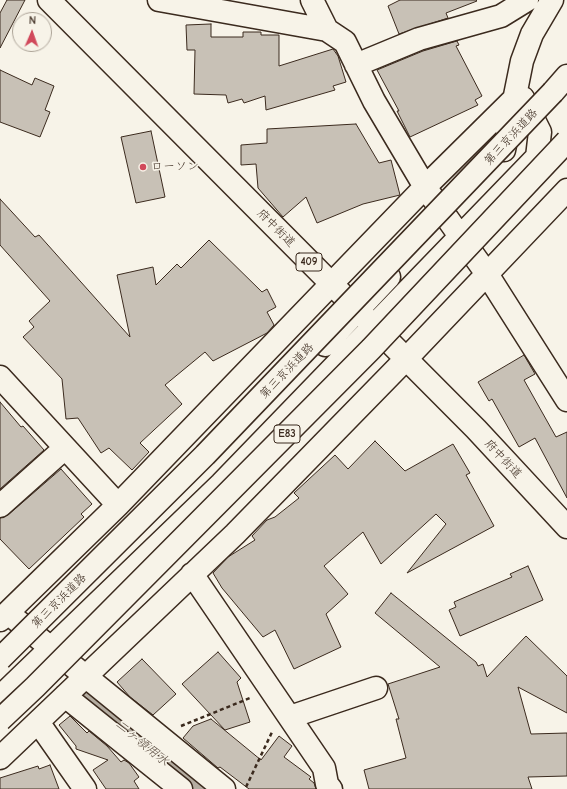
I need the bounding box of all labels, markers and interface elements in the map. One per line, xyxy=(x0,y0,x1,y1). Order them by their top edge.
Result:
north arrow xyxy=(12,12,52,52)
text: N xyxy=(29,14,36,27)
street label: 第三京浜道路 xyxy=(481,106,541,168)
place label: ローソン xyxy=(151,160,199,174)
marker: ローソン xyxy=(138,162,148,172)
street label: 府中街道 xyxy=(254,206,298,250)
road number: 409 xyxy=(296,253,322,271)
street label: 第三京浜道路 xyxy=(257,340,317,402)
road number: E83 xyxy=(274,425,300,443)
street label: 府中街道 xyxy=(481,437,525,481)
street label: 第三京浜道路 xyxy=(28,570,90,632)
water label: 二ヶ領用水 xyxy=(112,716,172,770)

